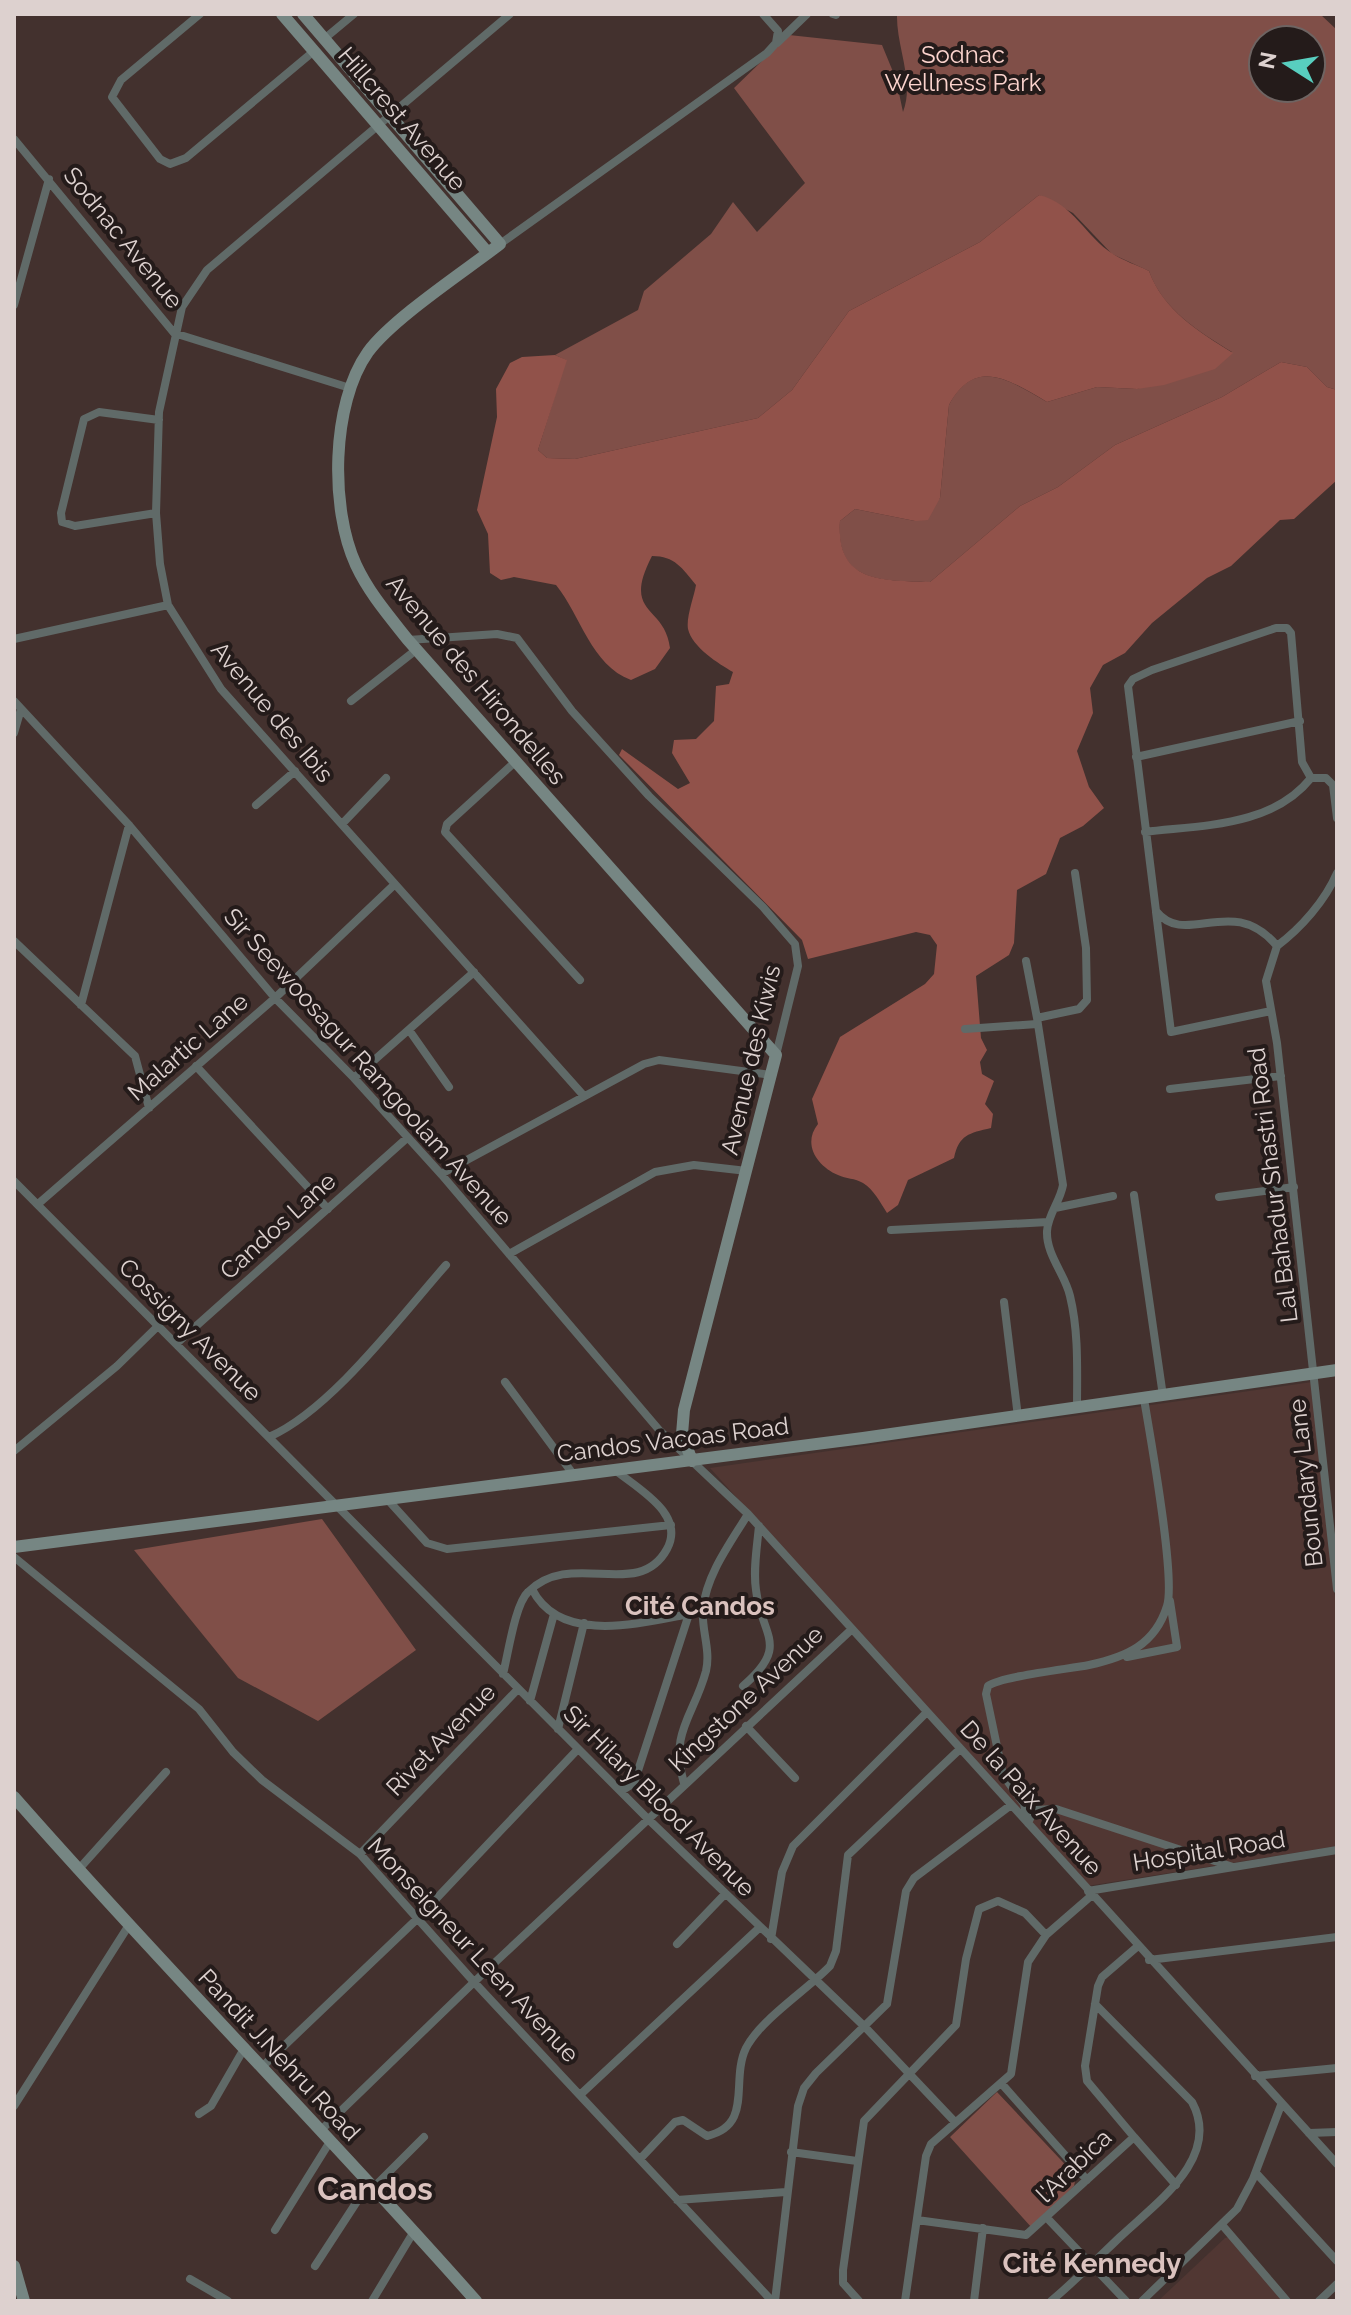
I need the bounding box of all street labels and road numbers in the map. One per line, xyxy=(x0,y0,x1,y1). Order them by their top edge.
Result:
street label: Hillcrest Avenue xyxy=(332,41,473,196)
street label: Sodnac Avenue xyxy=(57,161,189,314)
street label: Avenue des Hirondelles xyxy=(380,569,572,790)
street label: Avenue des Ibis xyxy=(205,635,340,788)
street label: Sir Seewoosagur Ramgoolam Avenue xyxy=(218,902,519,1231)
street label: Avenue des Kiwis xyxy=(715,962,786,1158)
street label: Malartic Lane xyxy=(122,987,254,1107)
street label: Lal Bahadur Shastri Road xyxy=(1241,1046,1304,1324)
street label: Candos Lane xyxy=(214,1166,341,1285)
street label: Cossigny Avenue xyxy=(113,1252,268,1407)
street label: Boundary Lane xyxy=(1282,1398,1329,1568)
street label: Candos Vacoas Road xyxy=(555,1411,791,1468)
street label: Kingstone Avenue xyxy=(662,1620,829,1778)
street label: Rivet Avenue xyxy=(380,1678,501,1802)
street label: Sir Hilary Blood Avenue xyxy=(558,1699,761,1902)
street label: De la Paix Avenue xyxy=(954,1714,1108,1881)
street label: Hospital Road xyxy=(1131,1824,1287,1877)
street label: Monseigneur Leen Avenue xyxy=(362,1831,585,2068)
street label: Pandit J.Nehru Road xyxy=(192,1963,366,2147)
street label: l'Arabica xyxy=(1030,2123,1117,2208)

